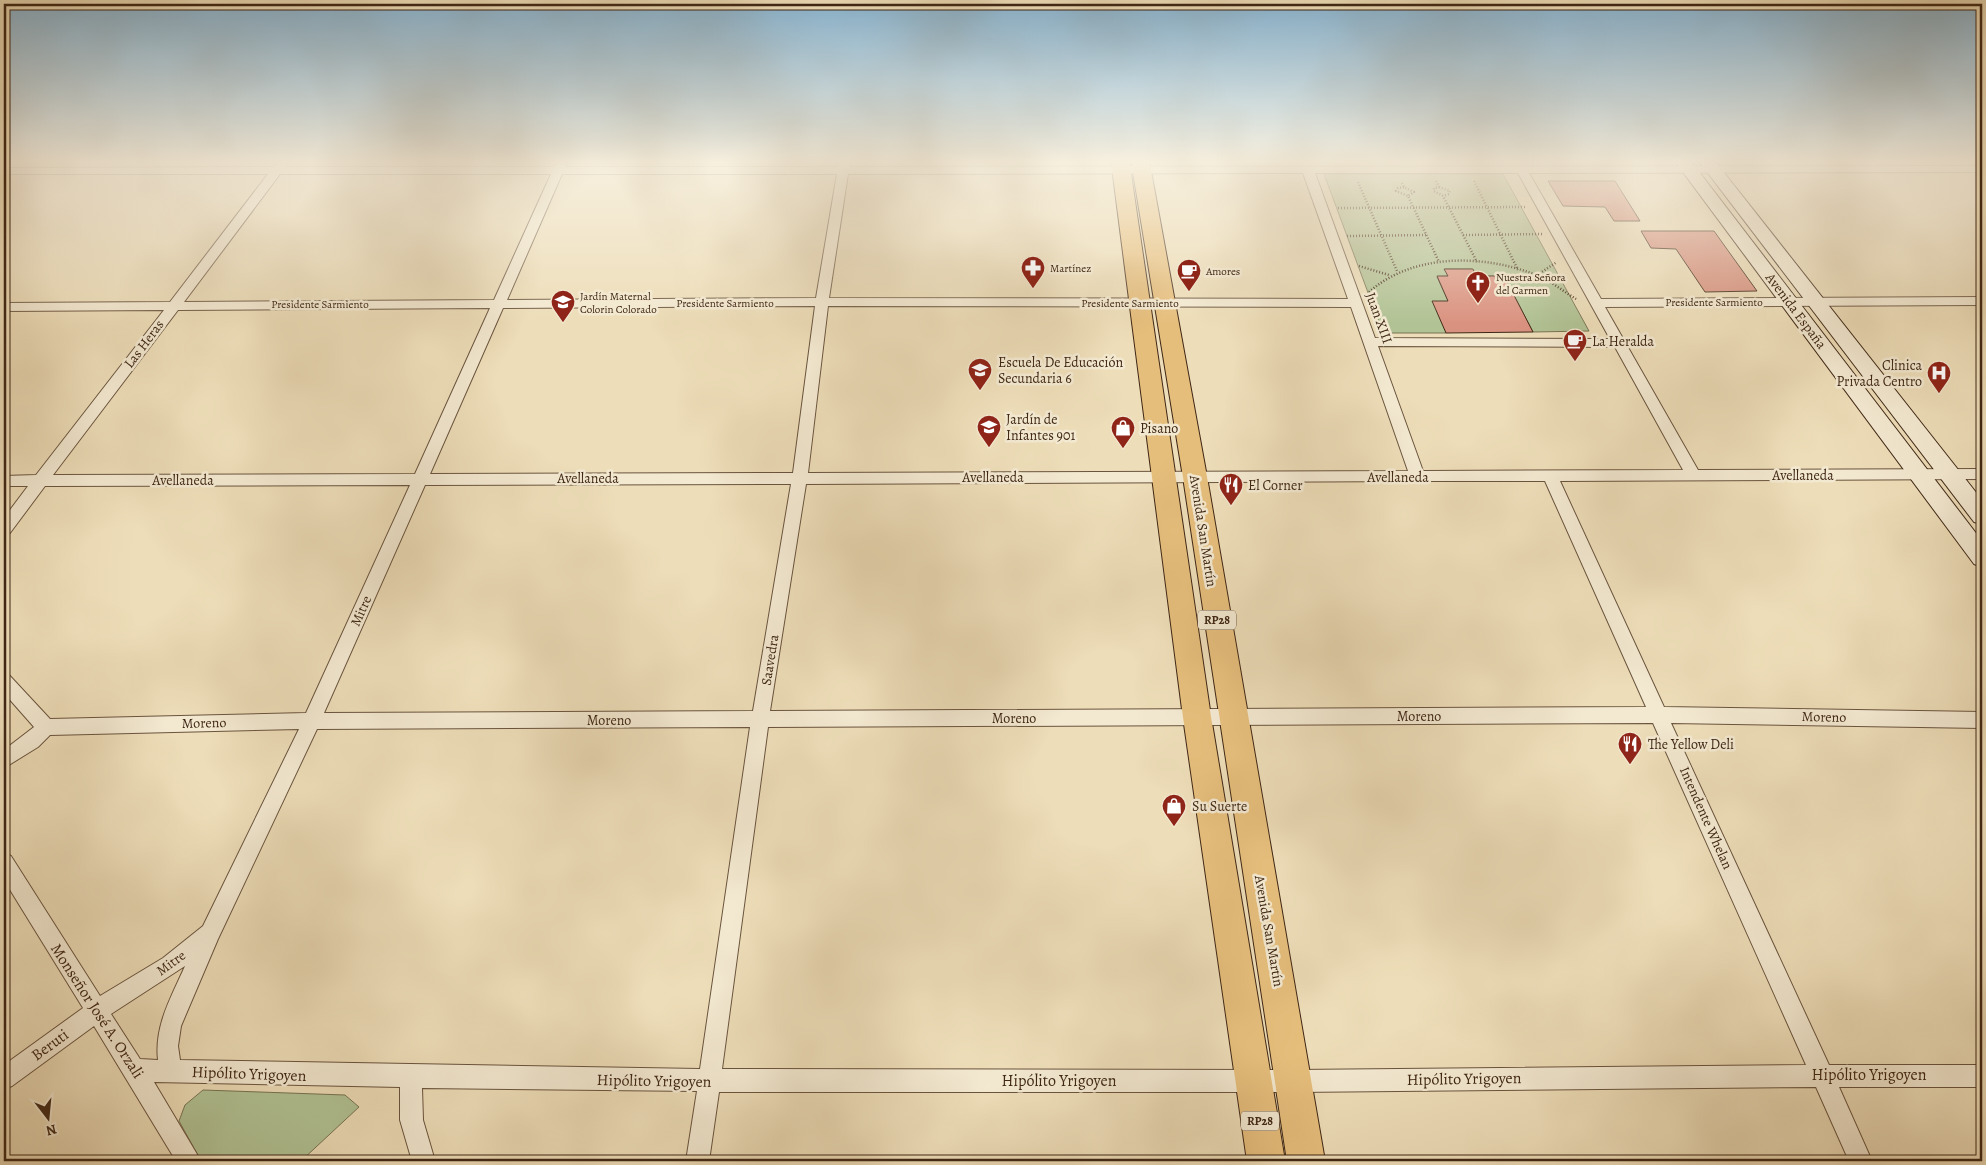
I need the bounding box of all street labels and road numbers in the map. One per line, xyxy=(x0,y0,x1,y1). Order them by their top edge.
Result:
street label: Avenida España xyxy=(1760,268,1831,353)
street label: Juan XIII xyxy=(1361,290,1397,346)
street label: Presidente Sarmiento xyxy=(1665,295,1763,310)
street label: Presidente Sarmiento xyxy=(676,296,774,311)
street label: Presidente Sarmiento xyxy=(1081,296,1179,311)
street label: Presidente Sarmiento xyxy=(271,297,369,312)
street label: Las Heras xyxy=(120,316,168,372)
street label: Avellaneda xyxy=(1771,466,1834,485)
street label: Avellaneda xyxy=(961,468,1024,487)
street label: Avellaneda xyxy=(1366,468,1429,487)
street label: Avellaneda xyxy=(556,469,619,488)
street label: Avellaneda xyxy=(151,471,214,490)
street label: Avenida San Martín xyxy=(1185,473,1221,588)
street label: Mitre xyxy=(346,593,376,629)
road number: RP28 xyxy=(1198,610,1236,630)
street label: Saavedra xyxy=(757,633,783,687)
street label: Moreno xyxy=(1397,707,1441,726)
street label: Moreno xyxy=(1801,707,1847,727)
street label: Moreno xyxy=(992,709,1036,728)
street label: Moreno xyxy=(587,711,631,730)
street label: Moreno xyxy=(181,713,227,733)
street label: Intendente Whelan xyxy=(1675,764,1737,873)
street label: Avenida San Martín xyxy=(1250,873,1288,988)
street label: Monseñor José A. Orzali xyxy=(45,939,149,1083)
street label: Mitre xyxy=(153,946,189,980)
street label: Beruti xyxy=(27,1024,73,1066)
street label: Hipólito Yrigoyen xyxy=(191,1061,307,1087)
street label: Hipólito Yrigoyen xyxy=(1812,1064,1927,1086)
street label: Hipólito Yrigoyen xyxy=(1406,1067,1522,1091)
street label: Hipólito Yrigoyen xyxy=(596,1069,712,1093)
street label: Hipólito Yrigoyen xyxy=(1002,1070,1117,1092)
road number: RP28 xyxy=(1241,1112,1279,1130)

